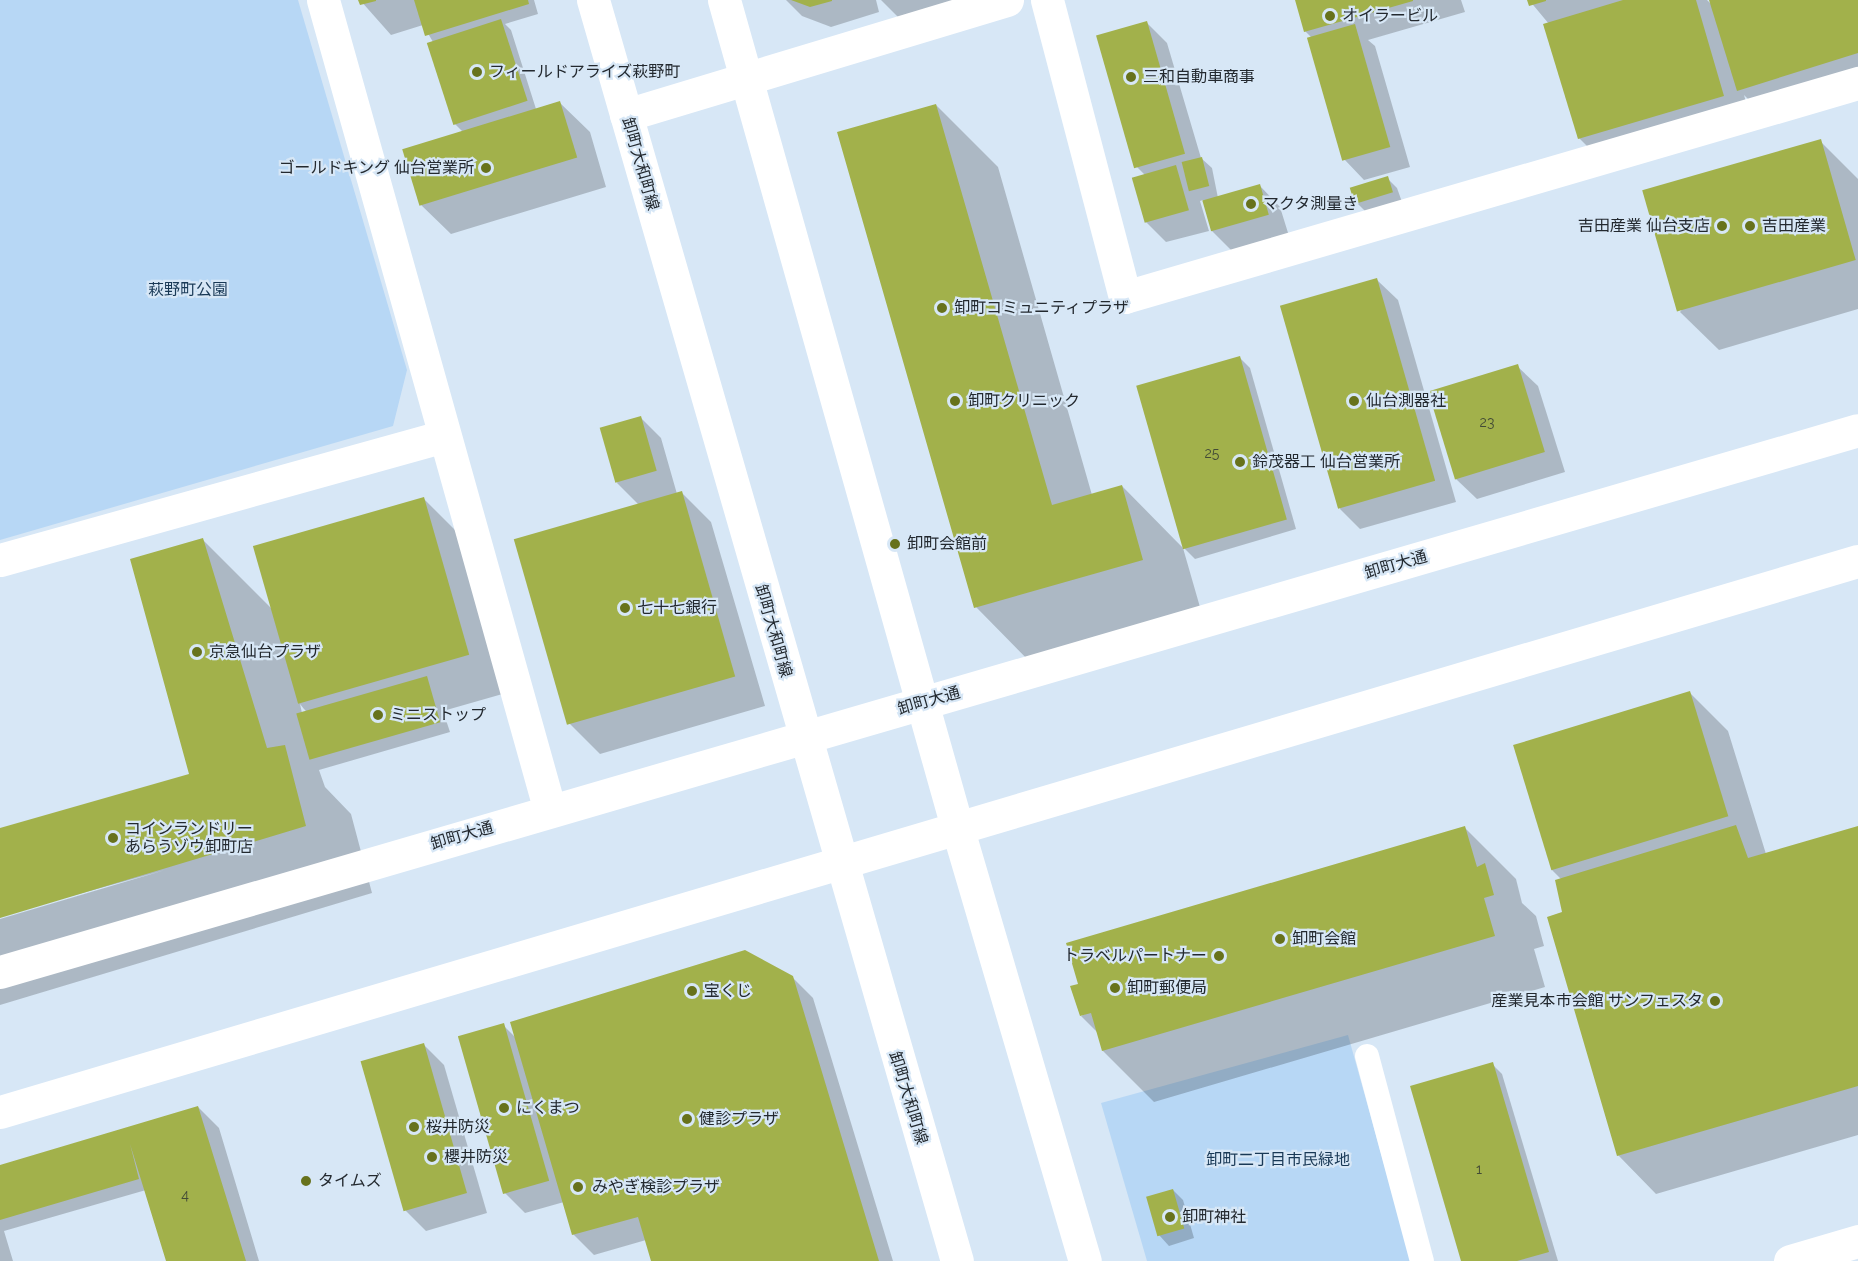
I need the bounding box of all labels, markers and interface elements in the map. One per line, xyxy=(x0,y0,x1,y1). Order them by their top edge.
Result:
place label: オイラービル xyxy=(1342,6,1438,26)
marker: オイラービル xyxy=(1323,9,1337,23)
place label: フィールドアライズ萩野町 xyxy=(489,62,681,82)
marker: フィールドアライズ萩野町 xyxy=(470,65,484,79)
place label: 三和自動車商事 xyxy=(1143,67,1255,87)
marker: 三和自動車商事 xyxy=(1124,70,1138,84)
street label: 卸町大和町線 xyxy=(618,115,662,213)
place label: ゴールドキング 仙台営業所 xyxy=(278,158,474,178)
marker: ゴールドキング 仙台営業所 xyxy=(479,161,493,175)
place label: マクタ測量き xyxy=(1263,194,1359,214)
marker: マクタ測量き xyxy=(1244,197,1258,211)
place label: 吉田産業 仙台支店 xyxy=(1578,216,1710,236)
place label: 吉田産業 xyxy=(1762,216,1826,236)
marker: 吉田産業 仙台支店 xyxy=(1715,219,1729,233)
marker: 吉田産業 xyxy=(1743,219,1757,233)
park label: 萩野町公園 xyxy=(148,280,228,300)
place label: 卸町コミュニティプラザ xyxy=(954,298,1130,318)
marker: 卸町コミュニティプラザ xyxy=(935,301,949,315)
place label: 卸町クリニック xyxy=(968,391,1080,411)
place label: 仙台測器社 xyxy=(1366,391,1446,411)
marker: 卸町クリニック xyxy=(946,392,964,410)
marker: 仙台測器社 xyxy=(1347,394,1361,408)
house number: 23 xyxy=(1480,414,1494,430)
house number: 25 xyxy=(1205,445,1219,461)
place label: 鈴茂器工 仙台営業所 xyxy=(1252,452,1400,472)
marker: 鈴茂器工 仙台営業所 xyxy=(1233,455,1247,469)
place label: 卸町会館前 xyxy=(907,534,987,554)
marker: 卸町会館前 xyxy=(888,537,902,551)
street label: 卸町大通 xyxy=(1363,547,1429,583)
street label: 卸町大和町線 xyxy=(751,582,795,680)
place label: 七十七銀行 xyxy=(637,598,717,618)
marker: 七十七銀行 xyxy=(618,601,632,615)
place label: 京急仙台プラザ xyxy=(209,642,321,662)
marker: 京急仙台プラザ xyxy=(190,645,204,659)
street label: 卸町大通 xyxy=(896,683,962,719)
place label: ミニストップ xyxy=(390,705,486,725)
marker: ミニストップ xyxy=(371,708,385,722)
street label: 卸町大通 xyxy=(429,818,495,854)
place label: コインランドリー あらうゾウ卸町店 xyxy=(125,819,253,857)
marker: コインランドリー あらうゾウ卸町店 xyxy=(106,831,120,845)
place label: 卸町会館 xyxy=(1292,929,1356,949)
marker: 卸町会館 xyxy=(1273,932,1287,946)
place label: トラベルパートナー xyxy=(1063,946,1207,966)
marker: トラベルパートナー xyxy=(1212,949,1226,963)
place label: 卸町郵便局 xyxy=(1127,978,1207,998)
place label: 宝くじ xyxy=(704,981,752,1001)
marker: 卸町郵便局 xyxy=(1108,981,1122,995)
marker: 宝くじ xyxy=(685,984,699,998)
place label: 産業見本市会館 サンフェスタ xyxy=(1491,991,1703,1011)
marker: 産業見本市会館 サンフェスタ xyxy=(1708,994,1722,1008)
street label: 卸町大和町線 xyxy=(885,1049,931,1147)
place label: にくまつ xyxy=(516,1098,580,1118)
marker: にくまつ xyxy=(497,1101,511,1115)
place label: 健診プラザ xyxy=(699,1109,779,1129)
marker: 健診プラザ xyxy=(680,1112,694,1126)
place label: 桜井防災 xyxy=(426,1117,490,1137)
marker: 桜井防災 xyxy=(407,1120,421,1134)
place label: 櫻井防災 xyxy=(444,1147,508,1167)
marker: 櫻井防災 xyxy=(425,1150,439,1164)
park label: 卸町二丁目市民緑地 xyxy=(1206,1150,1350,1170)
house number: 1 xyxy=(1476,1161,1482,1177)
place label: タイムズ xyxy=(318,1171,382,1191)
marker: タイムズ xyxy=(299,1174,313,1188)
place label: みやぎ検診プラザ xyxy=(592,1177,720,1197)
marker: みやぎ検診プラザ xyxy=(569,1178,587,1196)
house number: 4 xyxy=(181,1187,189,1203)
place label: 卸町神社 xyxy=(1182,1207,1246,1227)
marker: 卸町神社 xyxy=(1163,1210,1177,1224)

